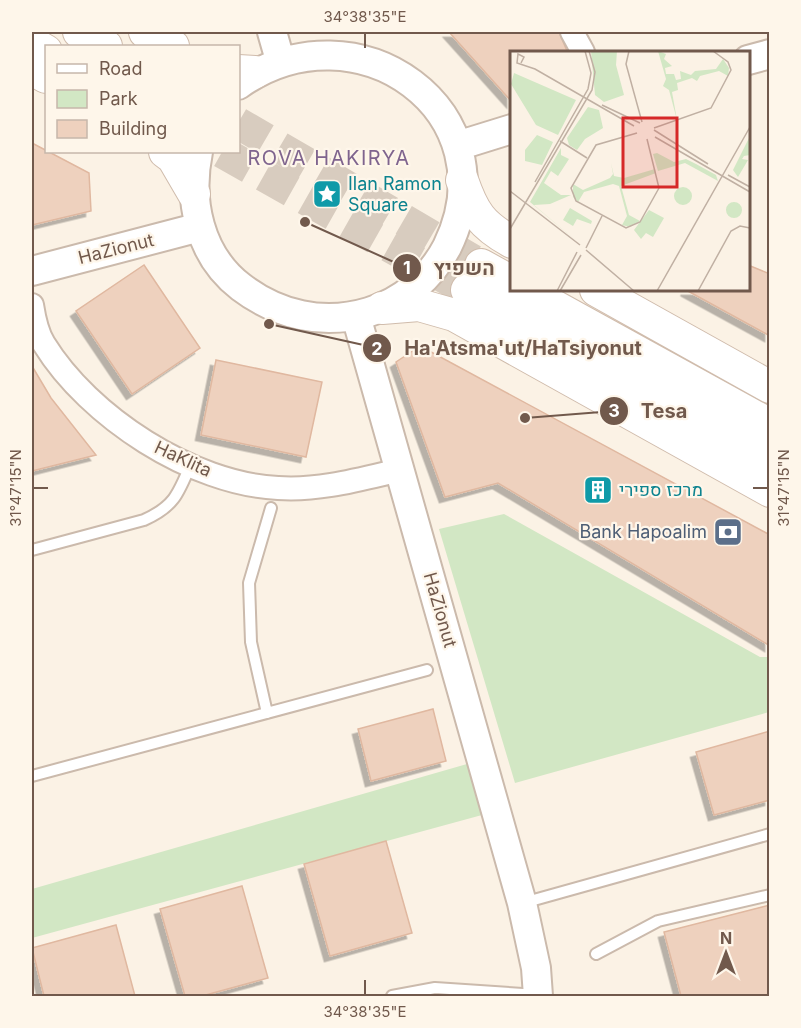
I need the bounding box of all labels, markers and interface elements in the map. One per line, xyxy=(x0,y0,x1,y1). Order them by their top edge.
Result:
text: 34°38'35"E xyxy=(324,7,406,26)
legend xyxy=(45,45,240,153)
inset map xyxy=(510,51,750,291)
text: Road xyxy=(99,58,142,79)
text: Park xyxy=(99,88,138,109)
text: Building xyxy=(99,118,167,139)
district label: ROVA HAKIRYA xyxy=(247,146,411,170)
place label: Ilan Ramon Square xyxy=(348,173,442,215)
place icon: Ilan Ramon Square xyxy=(311,178,343,210)
street label: HaZionut xyxy=(76,229,156,268)
callout: השפיץ xyxy=(392,249,507,287)
text: השפיץ xyxy=(433,256,495,280)
text: 1 xyxy=(403,257,411,278)
callout: Ha'Atsma'ut/HaTsiyonut xyxy=(362,329,654,367)
text: Ha'Atsma'ut/HaTsiyonut xyxy=(404,336,642,360)
text: 2 xyxy=(371,338,383,359)
callout: Tesa xyxy=(599,392,699,430)
text: Tesa xyxy=(641,399,687,423)
text: 3 xyxy=(608,400,620,421)
street label: HaKlita xyxy=(151,436,215,481)
text: 31°47'15"N xyxy=(6,449,25,527)
text: 31°47'15"N xyxy=(774,449,793,527)
building icon: מרכז ספירי xyxy=(582,474,614,506)
place label: מרכז ספירי xyxy=(619,479,703,500)
bank icon: Bank Hapoalim xyxy=(712,516,744,548)
place label: Bank Hapoalim xyxy=(579,521,707,542)
street label: HaZionut xyxy=(420,570,461,650)
north arrow xyxy=(696,923,756,983)
text: N xyxy=(720,928,732,948)
text: 34°38'35"E xyxy=(324,1002,406,1021)

